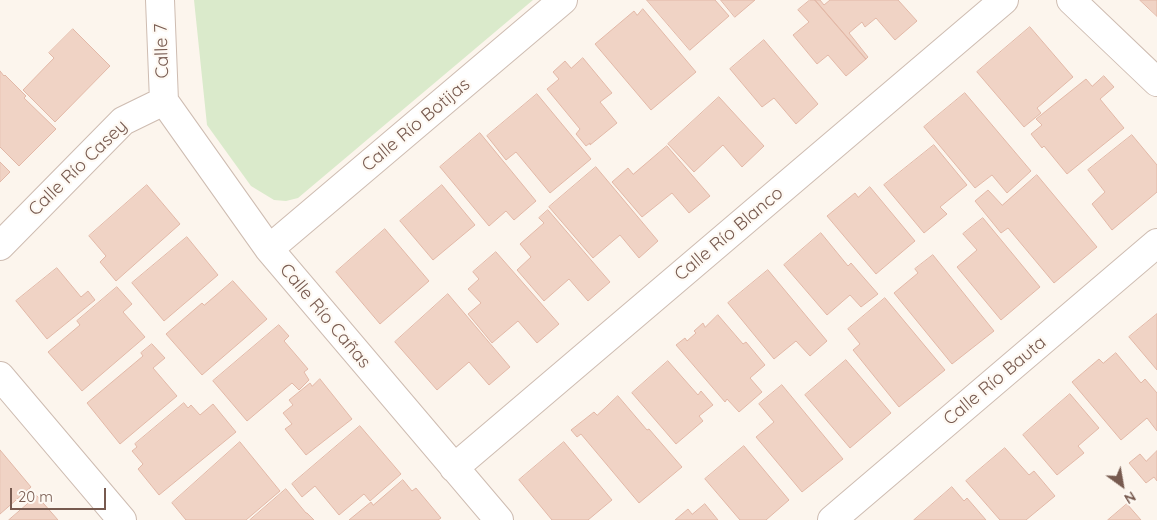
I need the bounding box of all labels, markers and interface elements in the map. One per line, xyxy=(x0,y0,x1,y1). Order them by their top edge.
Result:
street label: Calle 7 xyxy=(150,23,174,79)
street label: Calle Río Botijas xyxy=(358,74,474,176)
street label: Calle Río Casey xyxy=(24,115,132,221)
street label: Calle Río Blanco xyxy=(670,182,788,286)
street label: Calle Río Cañas xyxy=(275,259,375,373)
street label: Calle Río Bauta xyxy=(939,332,1051,430)
north arrow xyxy=(1097,460,1147,510)
scale bar xyxy=(12,478,109,510)
text: 20 m xyxy=(18,487,53,506)
text: N xyxy=(1121,487,1139,508)

